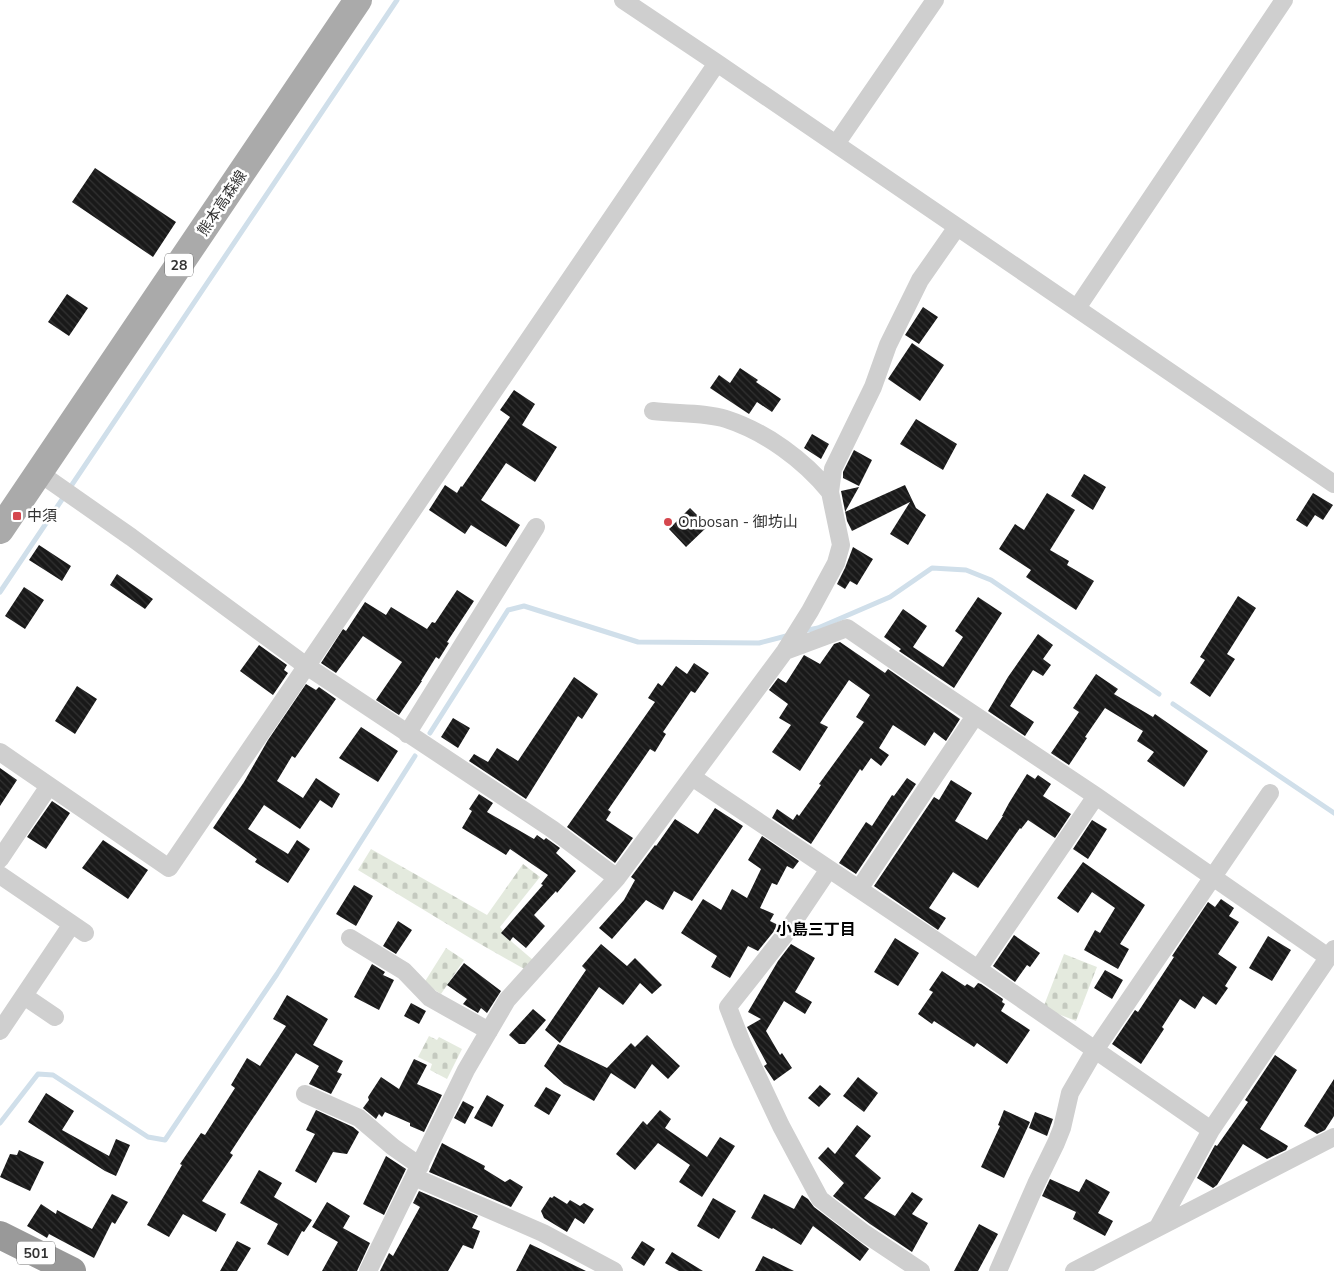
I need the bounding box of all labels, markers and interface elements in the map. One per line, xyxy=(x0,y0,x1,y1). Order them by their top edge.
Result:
street label: 熊本高森線 xyxy=(193,166,251,240)
road number: 28 xyxy=(165,254,193,276)
place label: 中須 xyxy=(27,506,57,526)
marker: 中須 xyxy=(11,510,23,522)
place label: Onbosan - 御坊山 xyxy=(678,512,798,532)
marker: Onbosan - 御坊山 xyxy=(662,516,674,528)
district label: 小島三丁目 xyxy=(776,919,856,941)
road number: 501 xyxy=(17,1242,55,1264)

